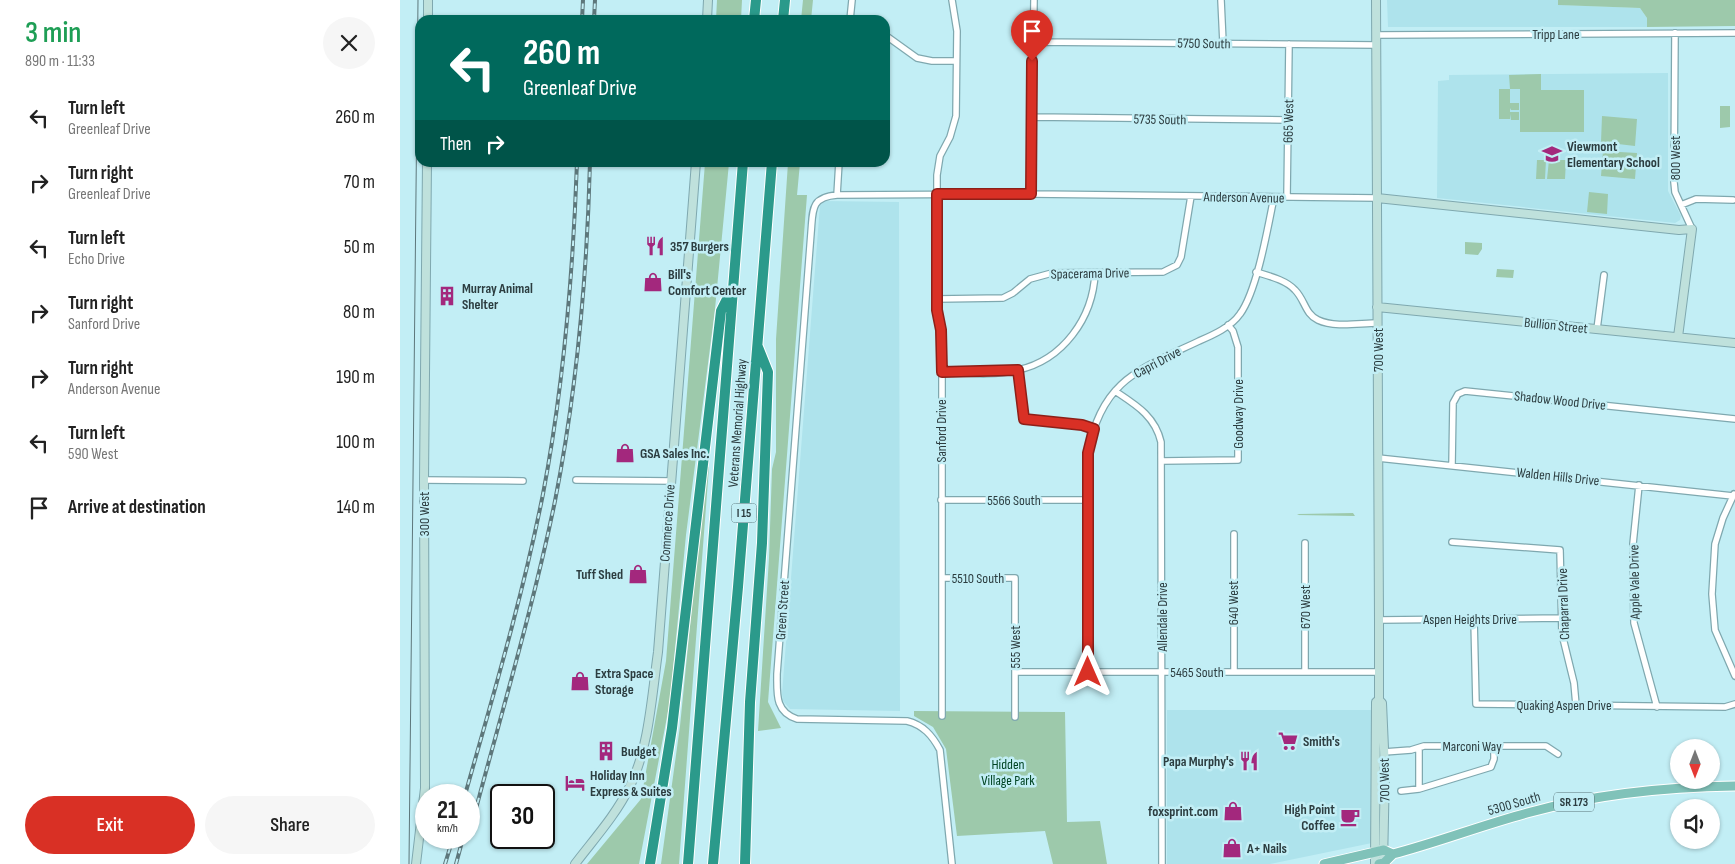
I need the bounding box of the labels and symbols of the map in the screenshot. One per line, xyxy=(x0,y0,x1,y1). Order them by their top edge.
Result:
pin xyxy=(1011,10,1053,61)
street label: Tripp Lane xyxy=(1532,26,1580,43)
street label: 5750 South xyxy=(1177,35,1231,52)
street label: 665 West xyxy=(1280,99,1297,143)
street label: 5735 South xyxy=(1133,111,1187,128)
street label: 800 West xyxy=(1667,136,1684,180)
place label: Viewmont Elementary School xyxy=(1567,138,1660,171)
school or university icon: Viewmont Elementary School xyxy=(1541,143,1563,165)
street label: Anderson Avenue xyxy=(1202,188,1285,207)
restaurant icon: 357 Burgers xyxy=(644,235,666,257)
place label: 357 Burgers xyxy=(670,238,729,255)
street label: Spacerama Drive xyxy=(1051,264,1129,283)
place label: Bill's Comfort Center xyxy=(668,266,747,299)
shop icon: Bill's Comfort Center xyxy=(642,271,664,293)
place label: Murray Animal Shelter xyxy=(462,280,533,313)
building icon: Murray Animal Shelter xyxy=(436,285,458,307)
street label: Bullion Street xyxy=(1523,314,1589,337)
street label: 700 West xyxy=(1370,328,1387,372)
street label: Capri Drive xyxy=(1131,343,1184,382)
street label: Veterans Memorial Highway xyxy=(725,358,751,488)
street label: Goodway Drive xyxy=(1230,379,1247,449)
street label: Shadow Wood Drive xyxy=(1513,387,1607,414)
street label: Sanford Drive xyxy=(933,399,950,463)
shop icon: GSA Sales Inc. xyxy=(614,442,636,464)
place label: GSA Sales Inc. xyxy=(640,445,710,462)
street label: Walden Hills Drive xyxy=(1516,464,1600,489)
street label: Commerce Drive xyxy=(656,484,679,562)
street label: 300 West xyxy=(416,492,433,536)
street label: 5566 South xyxy=(987,492,1041,509)
road number: I 15 xyxy=(732,503,756,522)
street label: Apple Vale Drive xyxy=(1625,545,1644,620)
shop icon: Tuff Shed xyxy=(627,563,649,585)
place label: Tuff Shed xyxy=(576,566,623,583)
street label: Chaparral Drive xyxy=(1554,568,1573,640)
street label: 5510 South xyxy=(952,570,1004,587)
street label: Green Street xyxy=(772,580,793,640)
street label: 640 West xyxy=(1225,581,1242,625)
street label: Allendale Drive xyxy=(1154,582,1171,653)
street label: 670 West xyxy=(1297,585,1314,629)
street label: Aspen Heights Drive xyxy=(1422,611,1517,628)
street label: 555 West xyxy=(1007,626,1024,668)
position arrow xyxy=(1061,645,1113,697)
street label: 5465 South xyxy=(1170,664,1224,681)
place label: Extra Space Storage xyxy=(595,665,654,698)
shop icon: Extra Space Storage xyxy=(569,670,591,692)
street label: Quaking Aspen Drive xyxy=(1516,697,1612,714)
supermarket icon: Smith's xyxy=(1277,730,1299,752)
place label: Smith's xyxy=(1303,733,1340,750)
street label: Marconi Way xyxy=(1442,738,1502,755)
north arrow xyxy=(1670,739,1720,789)
building icon: Budget xyxy=(595,740,617,762)
place label: Budget xyxy=(621,743,657,760)
restaurant icon: Papa Murphy's xyxy=(1238,750,1260,772)
place label: Papa Murphy's xyxy=(1163,753,1234,770)
park label: Hidden Village Park xyxy=(981,756,1035,789)
street label: 700 West xyxy=(1376,758,1393,802)
place label: Holiday Inn Express & Suites xyxy=(590,767,672,800)
hotel icon: Holiday Inn Express & Suites xyxy=(564,772,586,794)
speed limit sign: 30 xyxy=(490,784,555,849)
street label: 5300 South xyxy=(1486,788,1542,819)
road number: SR 173 xyxy=(1554,792,1594,812)
shop icon: foxsprint.com xyxy=(1222,800,1244,822)
place label: High Point Coffee xyxy=(1284,801,1335,834)
place label: foxsprint.com xyxy=(1148,803,1218,820)
cafe icon: High Point Coffee xyxy=(1339,806,1361,828)
shop icon: A+ Nails xyxy=(1221,837,1243,859)
place label: A+ Nails xyxy=(1246,840,1287,857)

